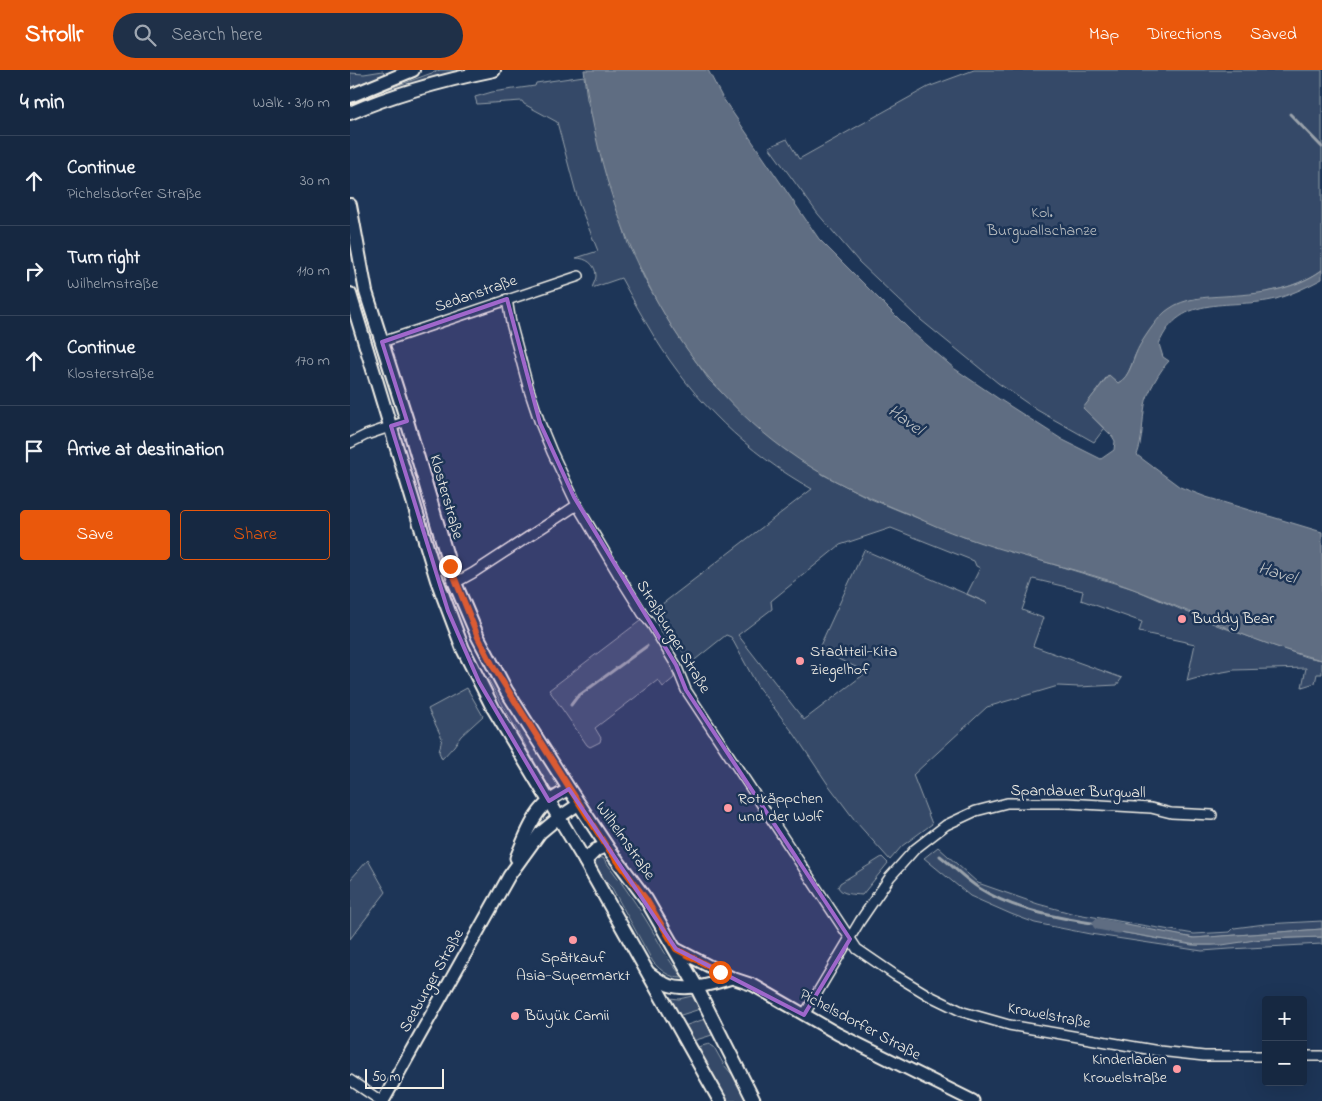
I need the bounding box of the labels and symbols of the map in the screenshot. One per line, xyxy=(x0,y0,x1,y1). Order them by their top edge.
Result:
park label: Kol. Burgwallschanze xyxy=(986,201,1098,243)
street label: Sedanstraße xyxy=(432,268,521,319)
water label: Havel xyxy=(882,399,930,444)
street label: Klosterstraße xyxy=(422,452,470,543)
route end xyxy=(439,555,462,578)
water label: Havel xyxy=(1255,556,1301,593)
street label: Straßburger Straße xyxy=(630,576,717,699)
place label: Buddy Bear xyxy=(1191,607,1274,631)
marker: Buddy Bear xyxy=(1176,613,1188,625)
place label: Stadtteil-Kita Ziegelhof xyxy=(810,640,897,682)
marker: Stadtteil-Kita Ziegelhof xyxy=(794,655,806,667)
street label: Spandauer Burgwall xyxy=(1010,779,1146,805)
place label: Rotkäppchen und der Wolf xyxy=(738,787,824,829)
street label: Wilhelmstraße xyxy=(589,797,661,886)
marker: Rotkäppchen und der Wolf xyxy=(722,802,734,814)
street label: Seeburger Straße xyxy=(394,924,471,1037)
marker: Spätkauf Asia-Supermarkt xyxy=(567,934,579,946)
place label: Spätkauf Asia-Supermarkt xyxy=(516,946,631,988)
route start xyxy=(709,961,732,984)
street label: Pichelsdorfer Straße xyxy=(795,983,926,1068)
street label: Krowelstraße xyxy=(1005,996,1093,1036)
place label: Büyük Camii xyxy=(524,1004,610,1028)
marker: Büyük Camii xyxy=(509,1010,521,1022)
place label: Kinderladen Krowelstraße xyxy=(1083,1048,1168,1090)
marker: Kinderladen Krowelstraße xyxy=(1171,1063,1183,1075)
scale bar xyxy=(365,1066,444,1089)

